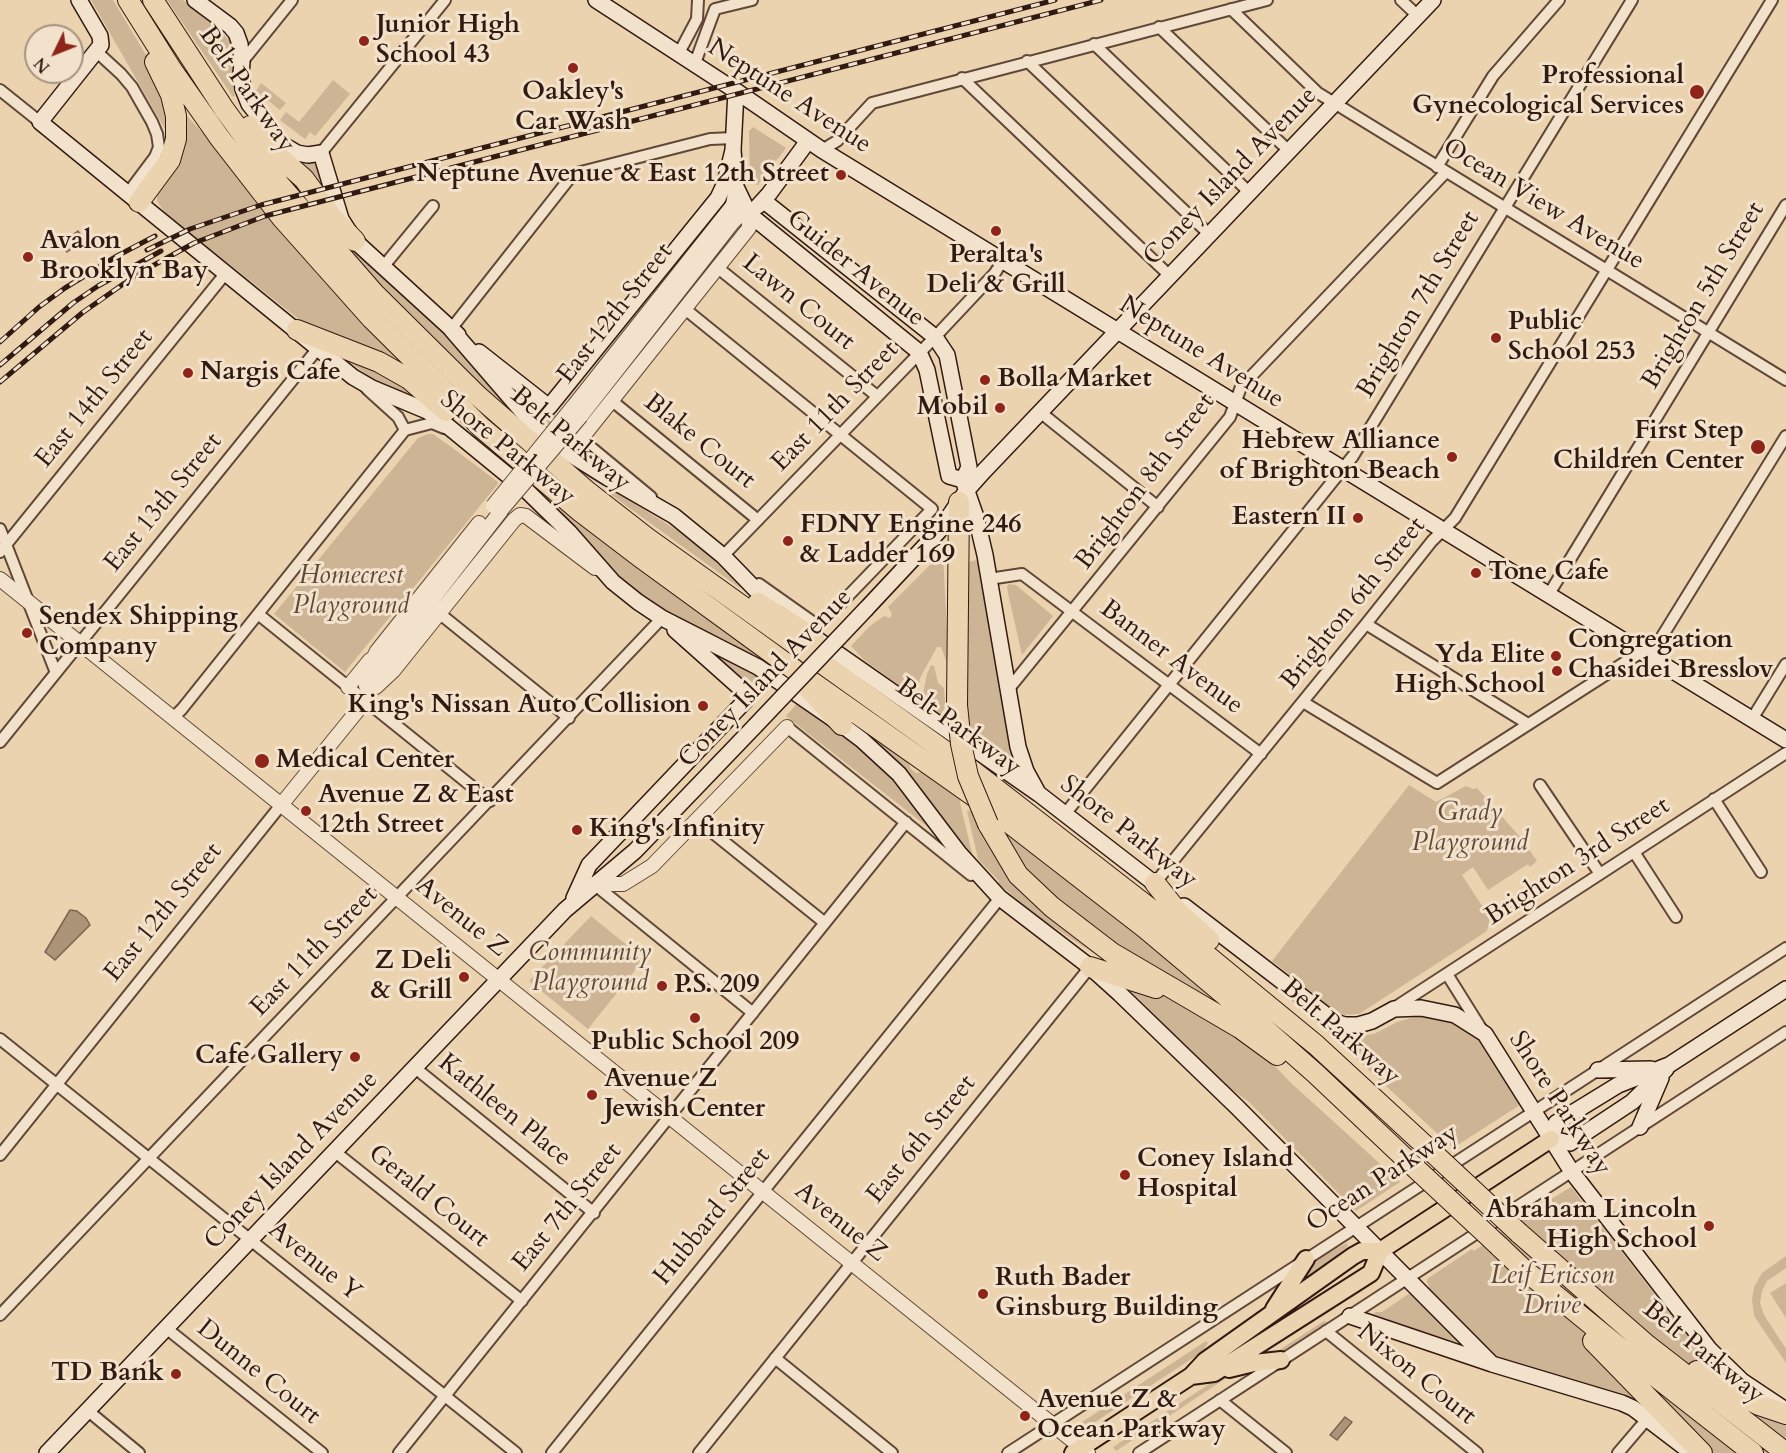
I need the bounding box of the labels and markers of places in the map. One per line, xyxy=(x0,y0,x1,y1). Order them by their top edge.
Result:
place label: Junior High School 43 xyxy=(376,10,520,71)
marker: Junior High School 43 xyxy=(357,34,371,48)
marker: Oakley's Car Wash xyxy=(566,61,580,75)
place label: Professional Gynecological Services xyxy=(1412,61,1684,122)
place label: Oakley's Car Wash xyxy=(515,77,631,138)
marker: Professional Gynecological Services xyxy=(1688,83,1706,101)
place label: Neptune Avenue & East 12th Street xyxy=(416,159,829,191)
marker: Neptune Avenue & East 12th Street xyxy=(834,168,848,182)
marker: Peralta's Deli & Grill xyxy=(989,224,1003,238)
place label: Avalon Brooklyn Bay xyxy=(40,226,208,288)
place label: Peralta's Deli & Grill xyxy=(926,240,1066,302)
marker: Avalon Brooklyn Bay xyxy=(21,250,35,264)
place label: Public School 253 xyxy=(1508,307,1635,368)
marker: Public School 253 xyxy=(1489,331,1503,345)
place label: Nargis Cafe xyxy=(200,357,341,389)
place label: Bolla Market xyxy=(997,364,1152,396)
marker: Nargis Cafe xyxy=(181,366,195,380)
marker: Bolla Market xyxy=(978,373,992,387)
place label: Mobil xyxy=(917,392,988,424)
marker: Mobil xyxy=(993,401,1007,415)
place label: First Step Children Center xyxy=(1553,416,1744,478)
place label: Hebrew Alliance of Brighton Beach xyxy=(1219,426,1440,488)
marker: First Step Children Center xyxy=(1749,438,1767,456)
marker: Hebrew Alliance of Brighton Beach xyxy=(1445,450,1459,464)
place label: Eastern II xyxy=(1232,502,1346,534)
place label: FDNY Engine 246 & Ladder 169 xyxy=(800,510,1022,572)
marker: Eastern II xyxy=(1351,511,1365,525)
marker: FDNY Engine 246 & Ladder 169 xyxy=(781,534,795,548)
place label: Tone Cafe xyxy=(1488,557,1609,589)
marker: Tone Cafe xyxy=(1469,566,1483,580)
place label: Sendex Shipping Company xyxy=(39,602,238,664)
place label: Congregation Chasidei Bresslov xyxy=(1568,625,1773,686)
marker: Sendex Shipping Company xyxy=(20,626,34,640)
place label: Yda Elite High School xyxy=(1395,640,1545,702)
marker: Congregation Chasidei Bresslov xyxy=(1549,649,1563,663)
marker: Yda Elite High School xyxy=(1550,664,1564,678)
place label: King's Nissan Auto Collision xyxy=(348,690,691,722)
marker: King's Nissan Auto Collision xyxy=(696,699,710,713)
place label: Medical Center xyxy=(276,745,454,777)
marker: Medical Center xyxy=(253,752,271,770)
place label: Avenue Z & East 12th Street xyxy=(318,780,514,842)
marker: Avenue Z & East 12th Street xyxy=(299,804,313,818)
place label: King's Infinity xyxy=(589,814,765,846)
marker: King's Infinity xyxy=(570,823,584,837)
place label: Z Deli & Grill xyxy=(371,946,452,1008)
marker: Z Deli & Grill xyxy=(457,970,471,984)
place label: P.S. 209 xyxy=(674,970,760,1002)
marker: P.S. 209 xyxy=(655,979,669,993)
marker: Public School 209 xyxy=(688,1011,702,1025)
place label: Public School 209 xyxy=(591,1027,799,1059)
place label: Cafe Gallery xyxy=(195,1041,343,1073)
marker: Cafe Gallery xyxy=(348,1050,362,1064)
place label: Avenue Z Jewish Center xyxy=(604,1064,765,1126)
marker: Avenue Z Jewish Center xyxy=(585,1088,599,1102)
place label: Coney Island Hospital xyxy=(1137,1144,1293,1206)
marker: Coney Island Hospital xyxy=(1118,1168,1132,1182)
place label: Abraham Lincoln High School xyxy=(1486,1195,1697,1256)
marker: Abraham Lincoln High School xyxy=(1702,1219,1716,1233)
place label: Ruth Bader Ginsburg Building xyxy=(995,1263,1218,1324)
marker: Ruth Bader Ginsburg Building xyxy=(976,1287,990,1301)
place label: TD Bank xyxy=(51,1358,164,1390)
marker: TD Bank xyxy=(169,1367,183,1381)
place label: Avenue Z & Ocean Parkway xyxy=(1037,1385,1226,1446)
marker: Avenue Z & Ocean Parkway xyxy=(1018,1409,1032,1423)

